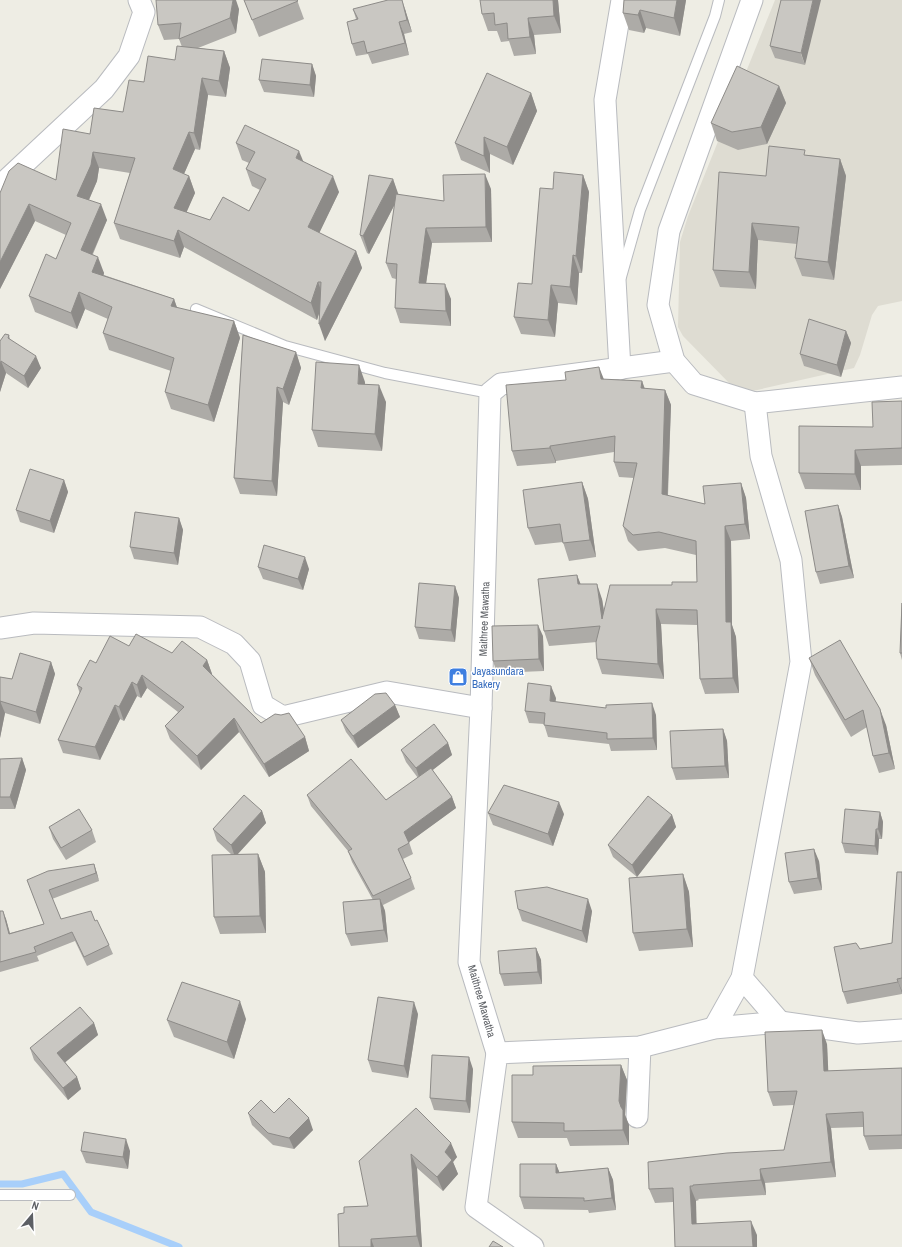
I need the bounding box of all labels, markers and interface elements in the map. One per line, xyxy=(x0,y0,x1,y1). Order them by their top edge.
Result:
street label: Maithree Mawatha xyxy=(476,581,492,657)
place label: Jayasundara Bakery xyxy=(472,664,524,691)
shop icon: Jayasundara Bakery xyxy=(447,666,469,688)
street label: Maithree Mawatha xyxy=(465,963,499,1039)
north arrow xyxy=(12,1195,52,1235)
text: N xyxy=(30,1198,41,1213)

